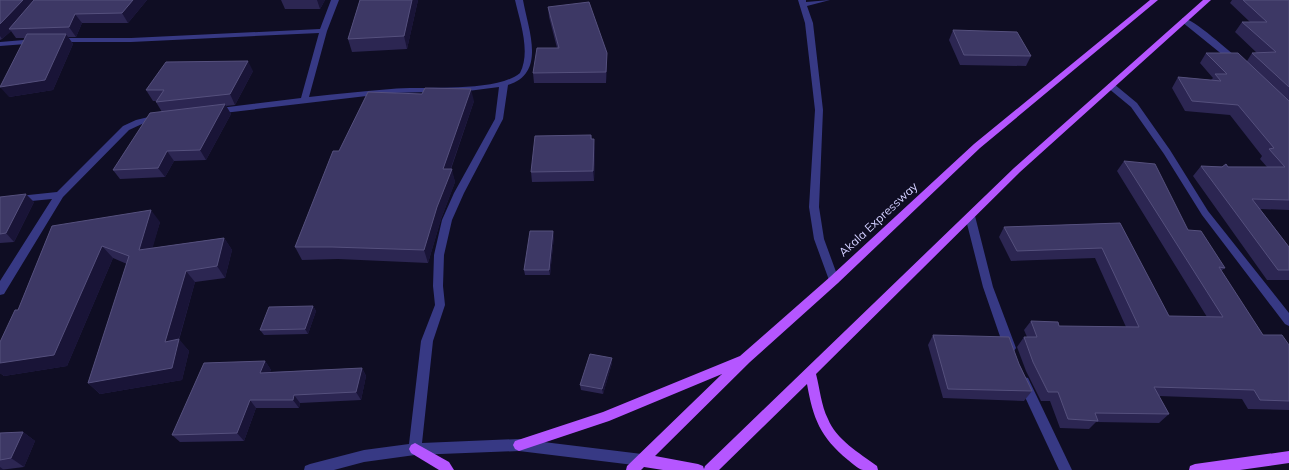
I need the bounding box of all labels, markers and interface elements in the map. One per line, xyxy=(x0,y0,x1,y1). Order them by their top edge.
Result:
street label: Akala Expressway xyxy=(835,178,921,259)

